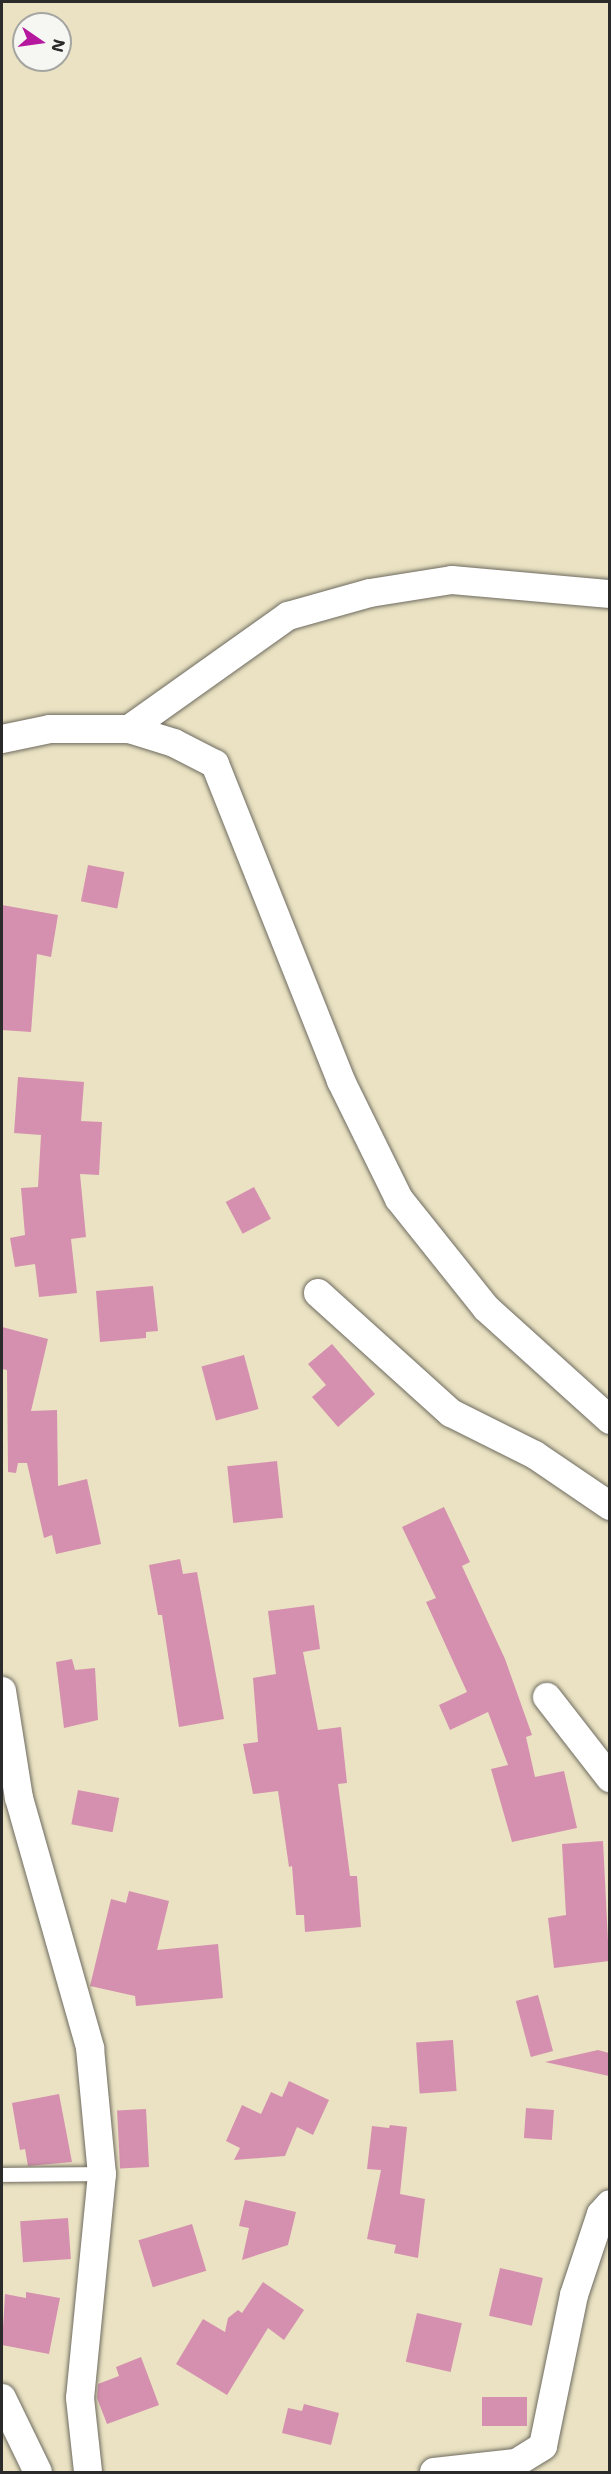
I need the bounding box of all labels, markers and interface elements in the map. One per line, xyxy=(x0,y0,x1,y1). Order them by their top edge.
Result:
north arrow xyxy=(12,12,72,72)
text: N xyxy=(46,37,70,54)

